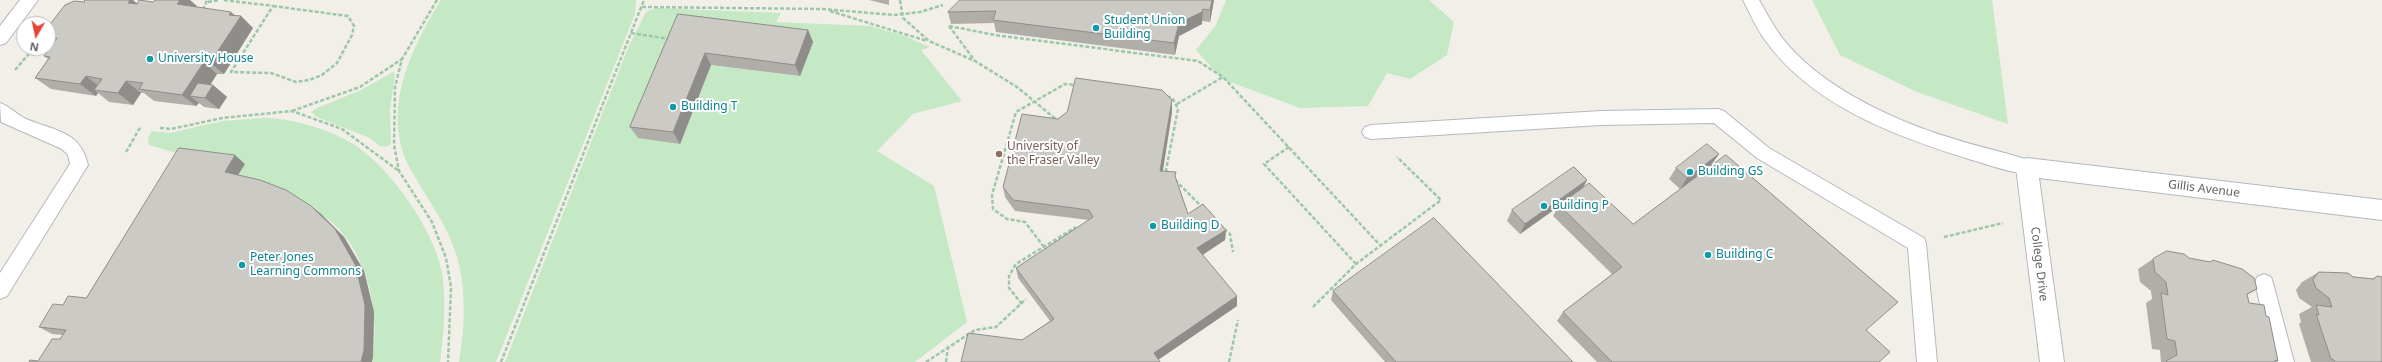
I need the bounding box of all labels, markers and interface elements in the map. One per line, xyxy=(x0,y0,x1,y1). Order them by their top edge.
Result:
place label: Student Union Building xyxy=(1104,14,1185,42)
north arrow xyxy=(16,16,56,56)
marker: Student Union Building xyxy=(1091,23,1101,33)
text: N xyxy=(29,39,40,55)
place label: University House xyxy=(158,52,254,66)
marker: University House xyxy=(145,54,155,64)
place label: Building T xyxy=(681,100,737,114)
marker: Building T xyxy=(668,102,678,112)
place label: University of the Fraser Valley xyxy=(1007,140,1099,168)
marker: University of the Fraser Valley xyxy=(994,149,1004,159)
place label: Building GS xyxy=(1698,165,1763,179)
marker: Building GS xyxy=(1685,167,1695,177)
street label: Gillis Avenue xyxy=(2167,177,2241,201)
place label: Building P xyxy=(1552,199,1609,213)
marker: Building P xyxy=(1539,201,1549,211)
place label: Building D xyxy=(1161,219,1220,233)
marker: Building D xyxy=(1148,221,1158,231)
street label: College Drive xyxy=(2027,226,2051,302)
place label: Building C xyxy=(1716,248,1773,262)
marker: Building C xyxy=(1703,250,1713,260)
place label: Peter Jones Learning Commons xyxy=(250,251,361,279)
marker: Peter Jones Learning Commons xyxy=(237,260,247,270)

